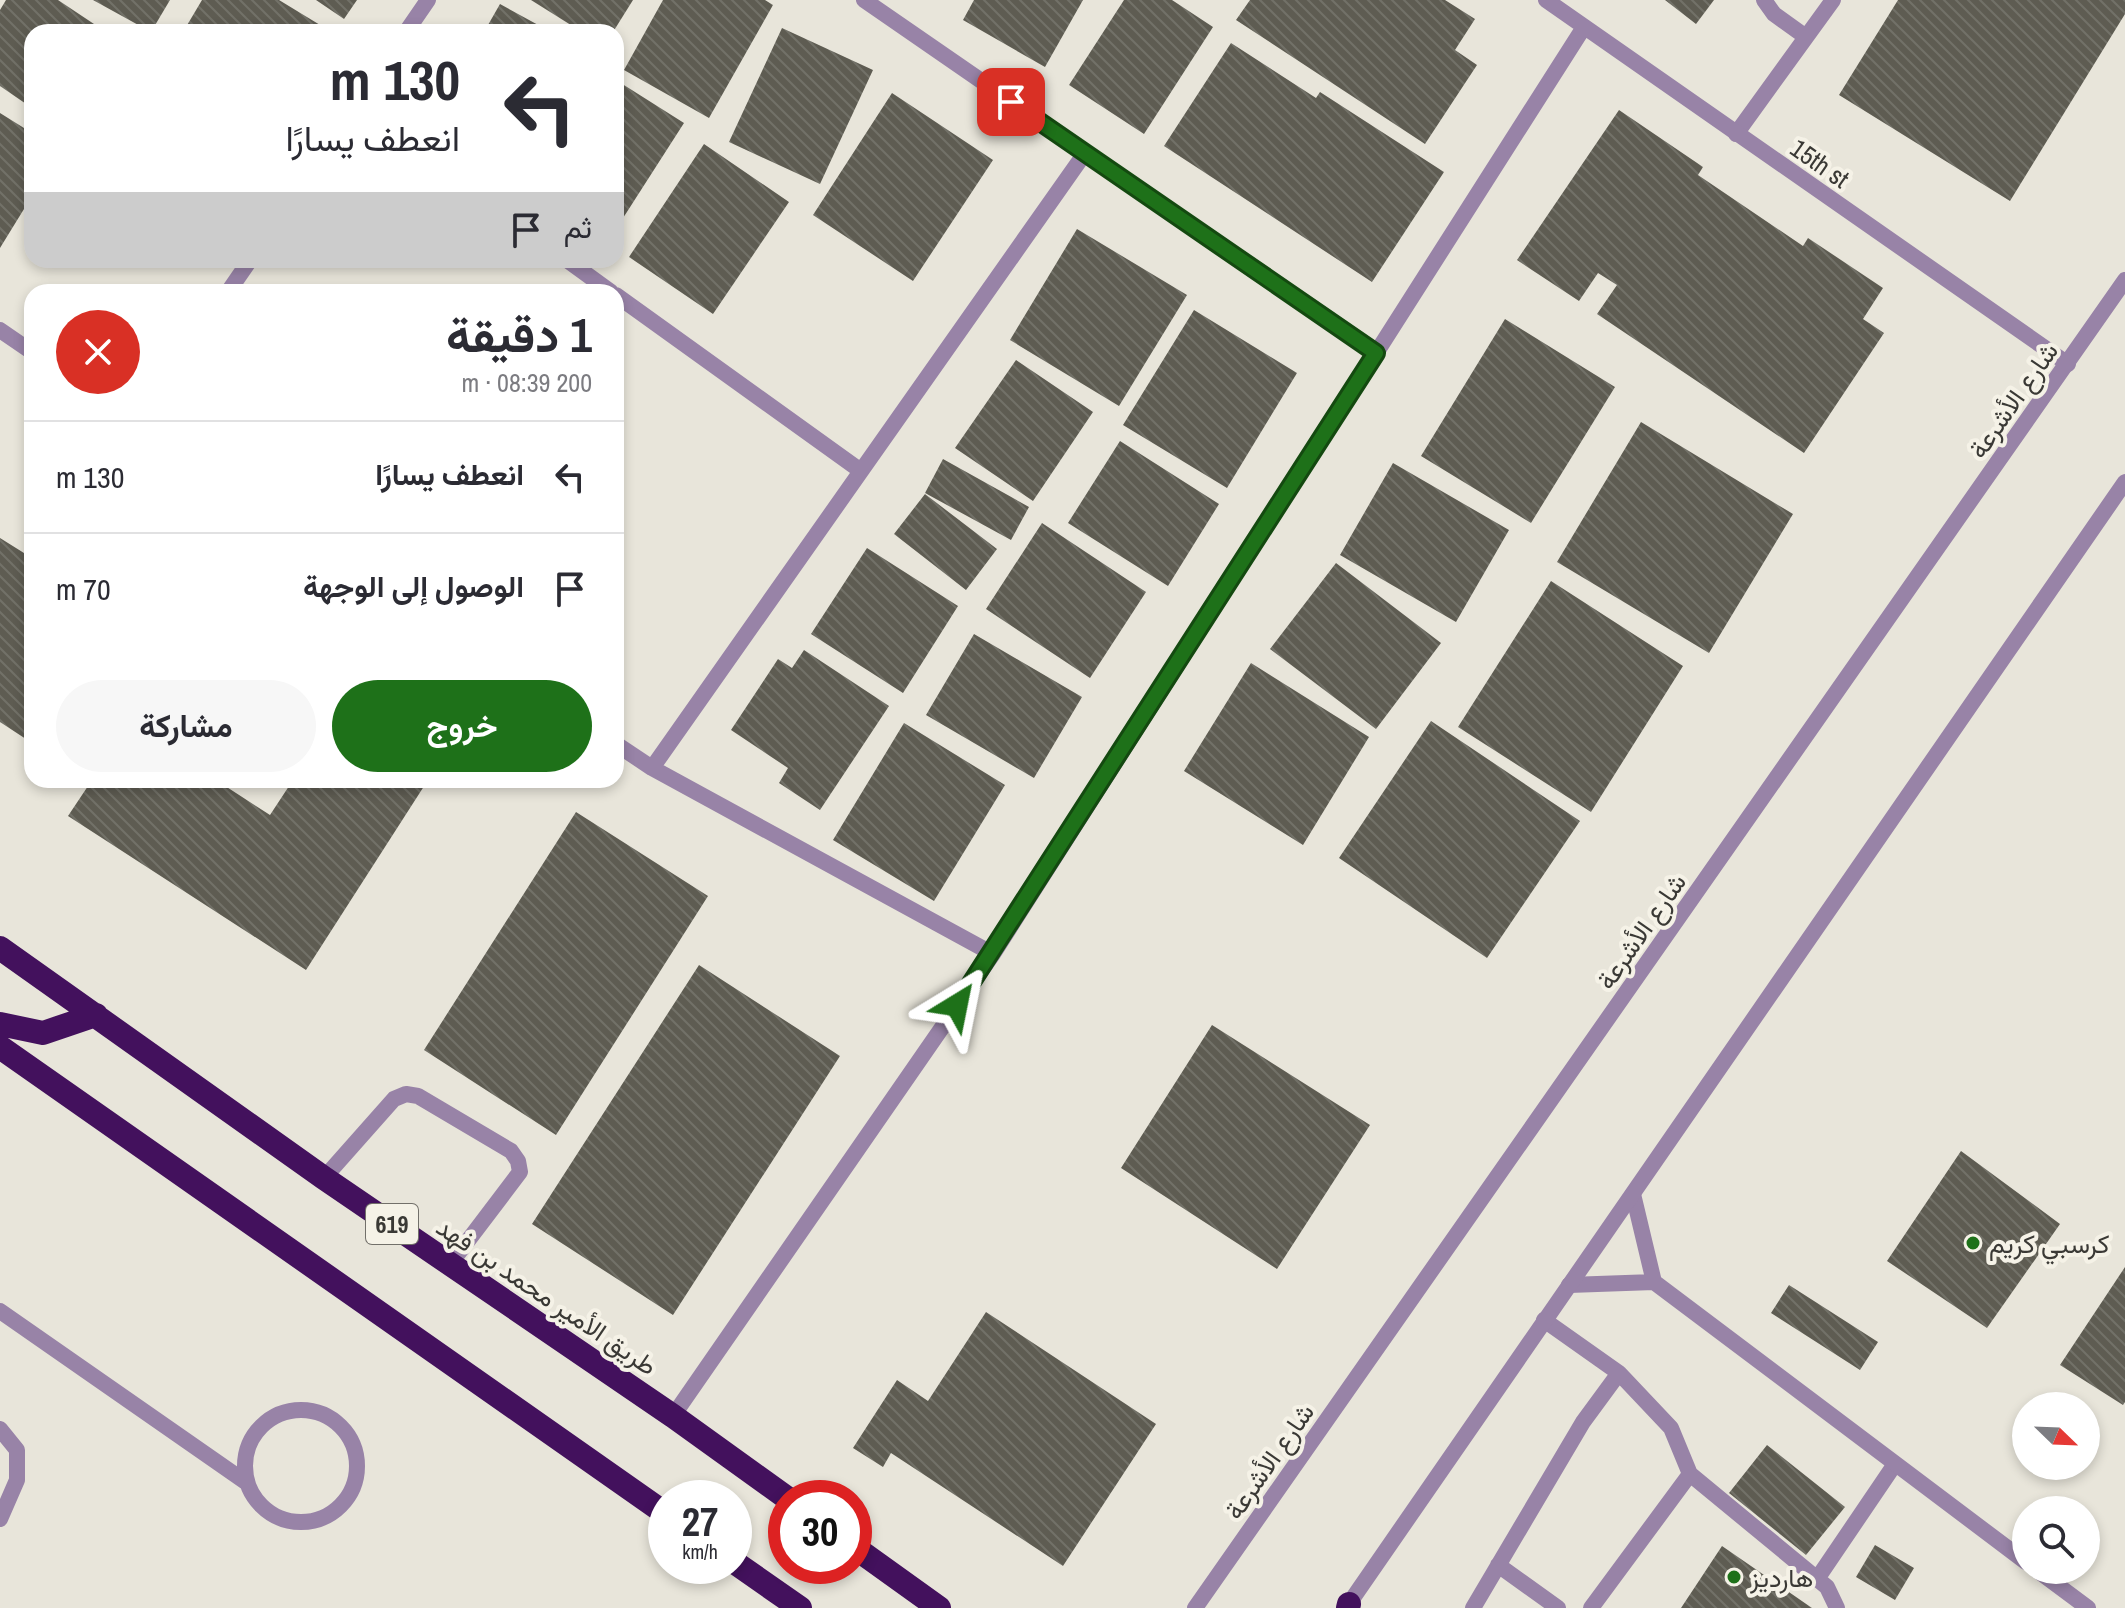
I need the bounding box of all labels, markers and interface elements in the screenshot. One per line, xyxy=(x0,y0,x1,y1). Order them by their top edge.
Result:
text: 130 m xyxy=(330,42,460,117)
icon: left xyxy=(488,56,592,160)
pin xyxy=(977,68,1045,136)
icon: arrive xyxy=(989,80,1033,124)
text: انعطف يسارًا xyxy=(286,114,460,162)
street label: 15th st xyxy=(1784,130,1856,196)
text: ثم xyxy=(564,207,592,247)
icon: arrive xyxy=(504,208,548,252)
text: 1 دقيقة xyxy=(446,302,592,367)
button: close xyxy=(56,310,140,394)
street label: شارع الأشرعة xyxy=(1960,335,2067,466)
text: 200 m · 08:39 xyxy=(462,365,592,400)
text: انعطف يسارًا xyxy=(375,454,524,494)
icon: left xyxy=(548,455,592,499)
text: 130 m xyxy=(56,457,124,497)
text: الوصول إلى الوجهة xyxy=(303,566,524,606)
icon: arrive xyxy=(548,567,592,611)
text: 70 m xyxy=(56,569,111,609)
button: مشاركة xyxy=(56,680,316,772)
button: خروج xyxy=(332,680,592,772)
street label: شارع الأشرعة xyxy=(1588,866,1695,997)
position arrow xyxy=(915,963,999,1047)
road number: 619 xyxy=(366,1204,418,1244)
street label: طريق الأمير محمد بن فهد xyxy=(430,1209,664,1383)
place label: كرسبي كريم xyxy=(1989,1226,2109,1265)
marker: كرسبي كريم xyxy=(1964,1234,1982,1252)
north arrow xyxy=(2012,1392,2100,1480)
map controls xyxy=(2012,1392,2100,1584)
street label: شارع الأشرعة xyxy=(1216,1396,1323,1527)
speed limit sign: 30 xyxy=(768,1480,872,1584)
text: 27 xyxy=(682,1495,718,1548)
button: search xyxy=(2012,1496,2100,1584)
text: km/h xyxy=(682,1538,718,1565)
place label: هارديز xyxy=(1749,1560,1813,1595)
marker: هارديز xyxy=(1725,1568,1743,1586)

